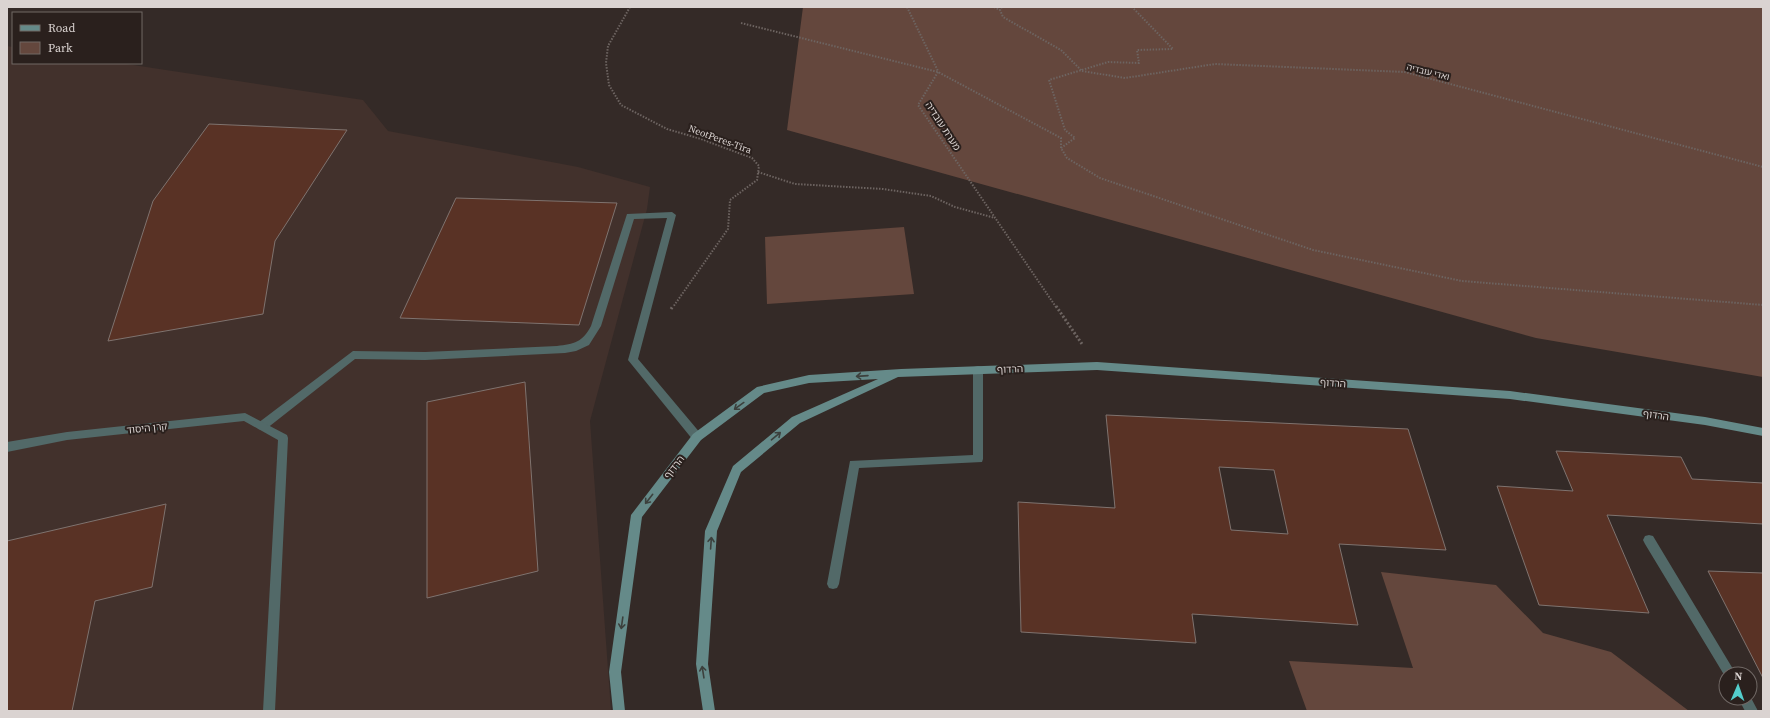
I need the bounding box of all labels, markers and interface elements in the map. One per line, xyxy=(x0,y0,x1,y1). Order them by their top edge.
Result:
legend xyxy=(12,12,142,64)
text: Road xyxy=(48,20,75,36)
text: Park xyxy=(48,40,73,56)
street label: ואדי עובדיה xyxy=(1405,61,1451,83)
street label: מערת עובדיה xyxy=(922,99,964,153)
street label: NeotPeres-Tira xyxy=(687,122,754,157)
street label: הרדוף xyxy=(997,362,1023,376)
one-way arrow xyxy=(856,372,869,379)
street label: הרדוף xyxy=(1320,376,1346,390)
one-way arrow xyxy=(734,402,745,411)
street label: הרדוף xyxy=(1642,407,1670,423)
street label: קרן היסוד xyxy=(126,419,168,437)
one-way arrow xyxy=(771,432,782,441)
street label: הרדוף xyxy=(661,453,687,481)
one-way arrow xyxy=(645,493,653,504)
one-way arrow xyxy=(707,537,714,550)
one-way arrow xyxy=(618,616,626,629)
one-way arrow xyxy=(699,666,707,679)
north arrow xyxy=(1718,666,1758,706)
text: N xyxy=(1734,669,1743,684)

